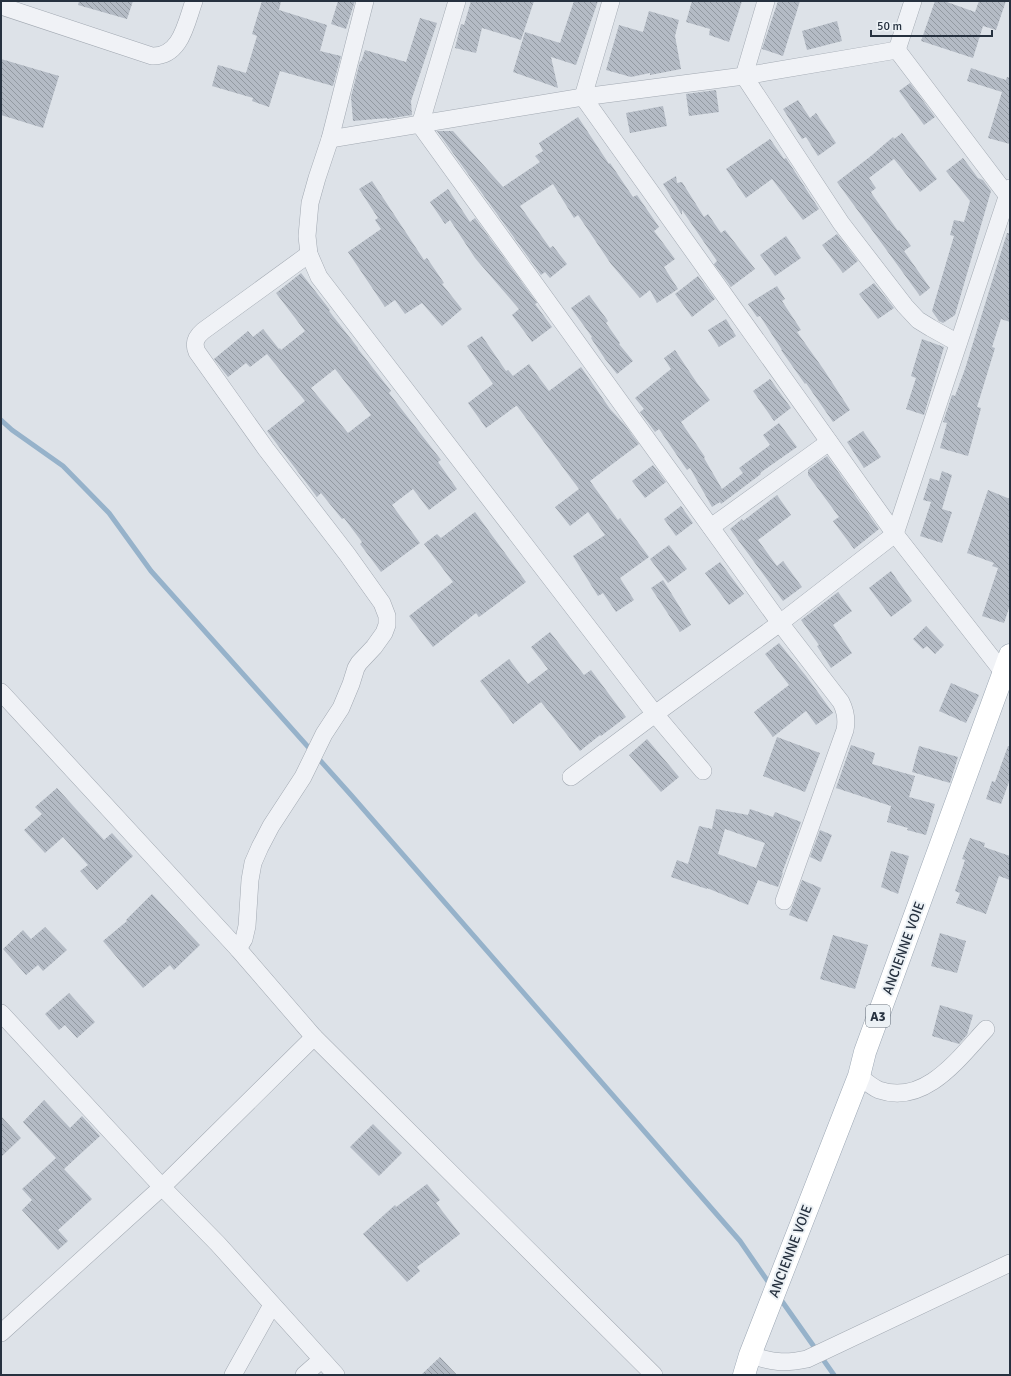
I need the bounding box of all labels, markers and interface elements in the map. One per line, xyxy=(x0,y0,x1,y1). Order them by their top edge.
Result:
scale bar xyxy=(871,12,992,38)
text: 50 m xyxy=(877,19,902,34)
street label: ANCIENNE VOIE xyxy=(879,899,928,997)
road number: A3 xyxy=(866,1005,890,1027)
street label: ANCIENNE VOIE xyxy=(765,1202,816,1300)

